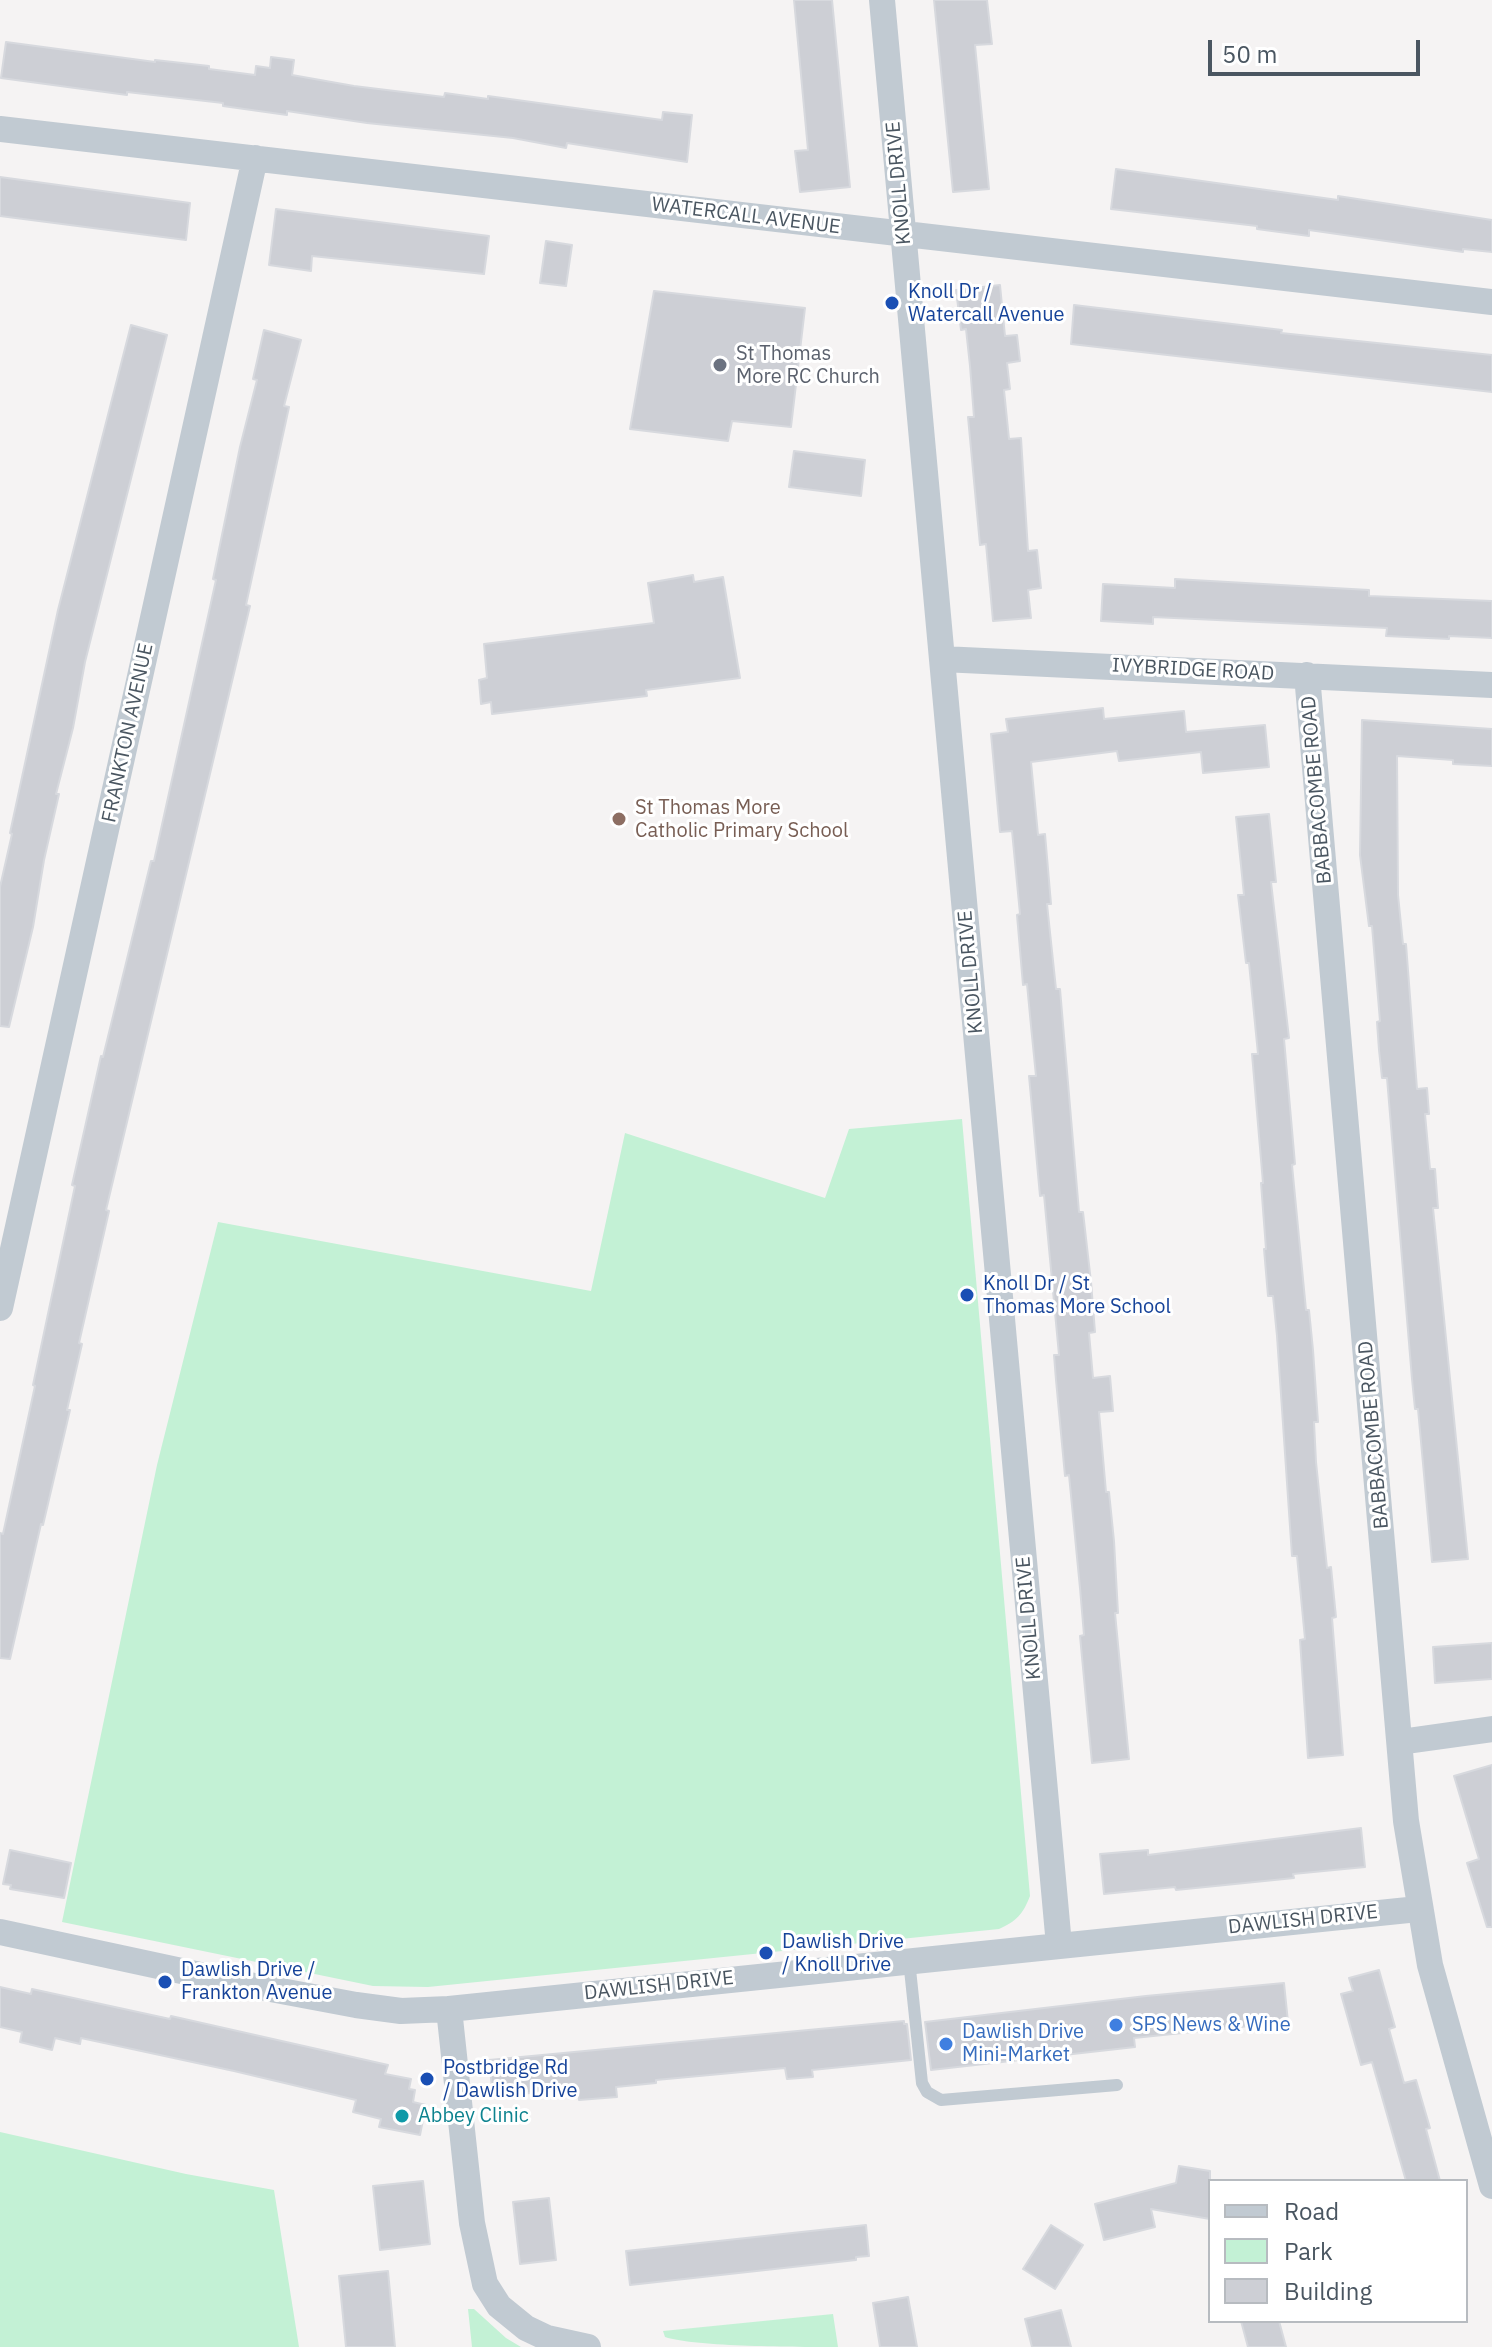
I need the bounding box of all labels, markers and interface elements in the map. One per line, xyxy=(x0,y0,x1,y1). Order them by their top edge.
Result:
scale bar xyxy=(1212,24,1424,74)
text: 50 m xyxy=(1222,38,1277,70)
street label: KNOLL DRIVE xyxy=(882,120,916,246)
street label: WATERCALL AVENUE xyxy=(650,193,842,239)
place label: Knoll Dr / Watercall Avenue xyxy=(908,280,1064,327)
marker: Knoll Dr / Watercall Avenue xyxy=(883,294,901,312)
place label: St Thomas More RC Church xyxy=(736,342,880,389)
marker: St Thomas More RC Church xyxy=(711,356,729,374)
street label: FRANKTON AVENUE xyxy=(97,641,159,825)
street label: IVYBRIDGE ROAD xyxy=(1111,654,1275,686)
street label: BABBACOMBE ROAD xyxy=(1297,695,1337,885)
place label: St Thomas More Catholic Primary School xyxy=(635,796,848,843)
marker: St Thomas More Catholic Primary School xyxy=(610,810,628,828)
street label: KNOLL DRIVE xyxy=(954,909,988,1035)
place label: Knoll Dr / St Thomas More School xyxy=(983,1272,1171,1319)
marker: Knoll Dr / St Thomas More School xyxy=(958,1286,976,1304)
street label: BABBACOMBE ROAD xyxy=(1354,1340,1394,1530)
street label: KNOLL DRIVE xyxy=(1012,1555,1046,1681)
street label: DAWLISH DRIVE xyxy=(1227,1900,1379,1940)
place label: Dawlish Drive / Knoll Drive xyxy=(782,1930,904,1977)
marker: Dawlish Drive / Knoll Drive xyxy=(757,1944,775,1962)
place label: Dawlish Drive / Frankton Avenue xyxy=(181,1958,332,2005)
street label: DAWLISH DRIVE xyxy=(583,1966,735,2006)
marker: Dawlish Drive / Frankton Avenue xyxy=(156,1973,174,1991)
place label: SPS News & Wine xyxy=(1132,2013,1291,2037)
marker: SPS News & Wine xyxy=(1107,2016,1125,2034)
place label: Dawlish Drive Mini-Market xyxy=(962,2020,1084,2067)
marker: Dawlish Drive Mini-Market xyxy=(937,2035,955,2053)
place label: Postbridge Rd / Dawlish Drive xyxy=(443,2056,577,2103)
marker: Postbridge Rd / Dawlish Drive xyxy=(418,2070,436,2088)
place label: Abbey Clinic xyxy=(418,2104,529,2128)
marker: Abbey Clinic xyxy=(393,2107,411,2125)
legend xyxy=(1208,2179,1468,2323)
text: Road xyxy=(1284,2195,1339,2227)
text: Park xyxy=(1284,2235,1333,2267)
text: Building xyxy=(1284,2275,1372,2307)

